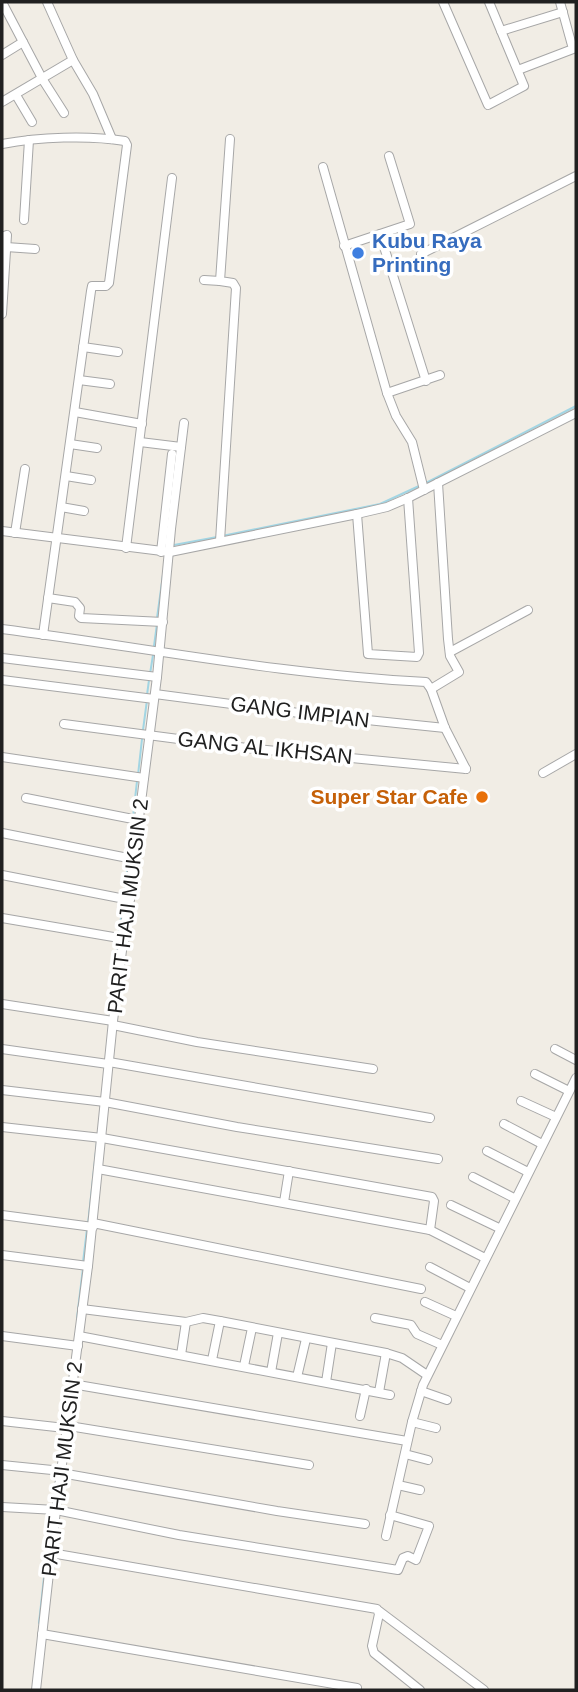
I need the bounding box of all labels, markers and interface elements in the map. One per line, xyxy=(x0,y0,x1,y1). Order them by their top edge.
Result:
place label: Kubu Raya Printing xyxy=(372,229,482,276)
marker: Kubu Raya Printing xyxy=(350,245,366,261)
street label: GANG IMPIAN xyxy=(229,692,371,731)
street label: GANG AL IKHSAN xyxy=(177,727,354,768)
place label: Super Star Cafe xyxy=(310,785,468,808)
marker: Super Star Cafe xyxy=(474,789,490,805)
street label: PARIT HAJI MUKSIN 2 xyxy=(103,797,152,1015)
street label: PARIT HAJI MUKSIN 2 xyxy=(37,1360,86,1578)

